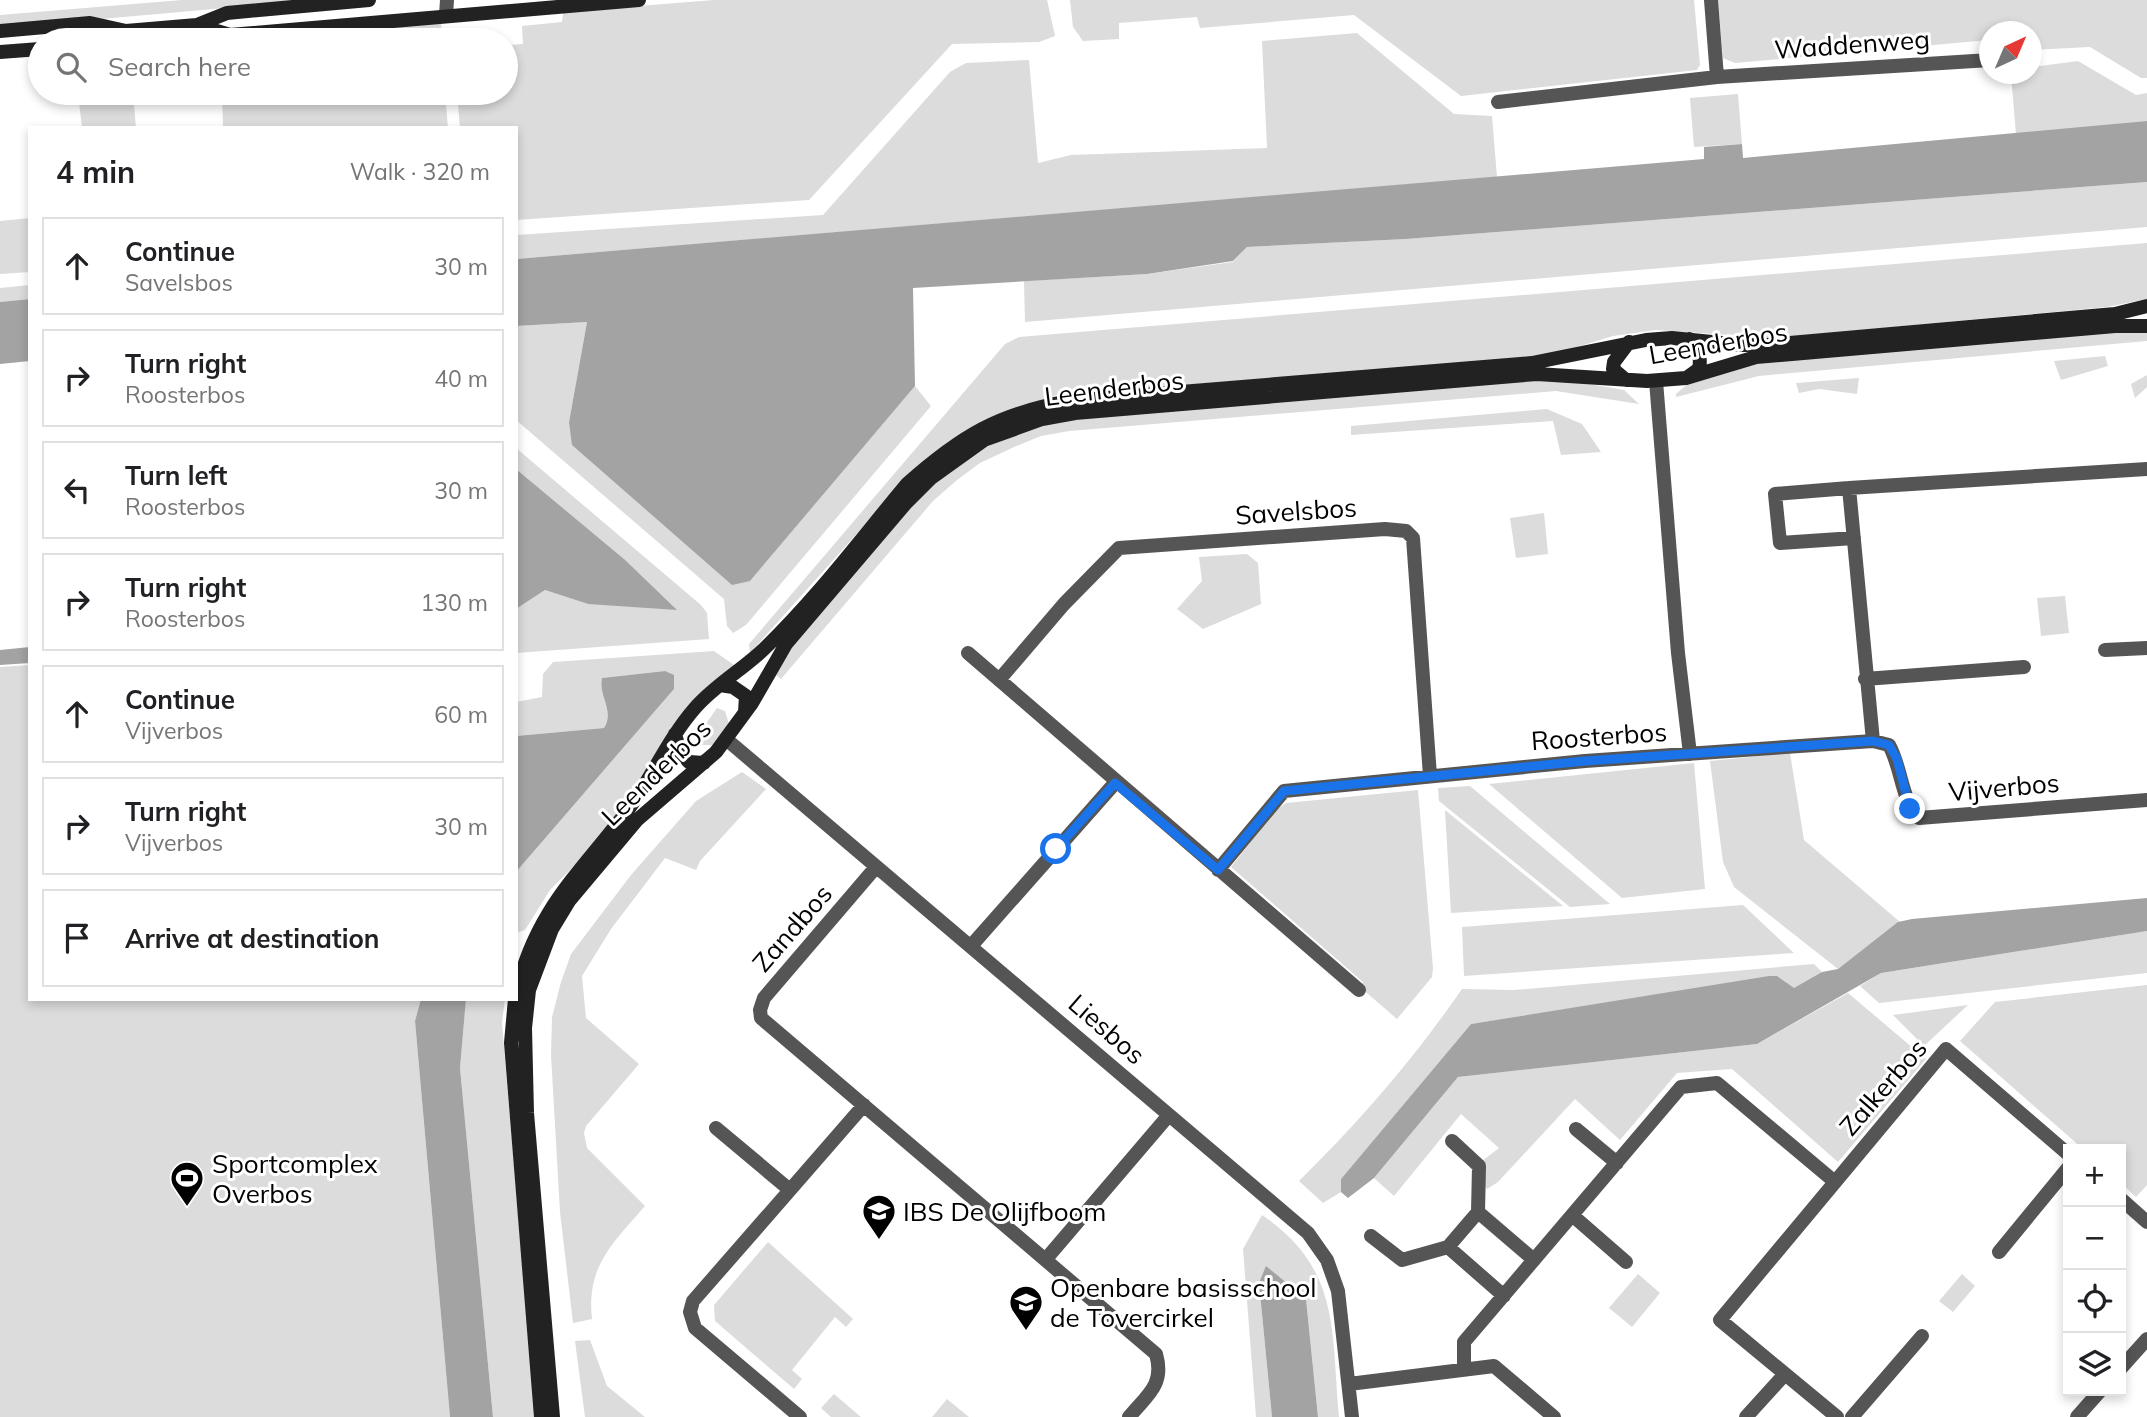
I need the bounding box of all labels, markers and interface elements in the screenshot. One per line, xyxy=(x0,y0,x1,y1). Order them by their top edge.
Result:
north arrow xyxy=(1979,21,2042,84)
street label: Waddenweg xyxy=(1773,22,1931,66)
search box xyxy=(28,28,518,105)
icon: search xyxy=(52,48,90,86)
text: Search here xyxy=(108,50,251,83)
text: 4 min xyxy=(56,153,135,191)
text: Walk · 320 m xyxy=(350,157,490,186)
text: Continue xyxy=(125,235,235,268)
icon: ahead xyxy=(58,247,96,285)
text: 30 m xyxy=(434,252,488,281)
text: Savelsbos xyxy=(125,268,233,297)
street label: Leenderbos xyxy=(1646,315,1790,371)
text: Turn right xyxy=(125,347,246,380)
icon: right xyxy=(58,359,96,397)
street label: Leenderbos xyxy=(1042,363,1186,413)
text: 40 m xyxy=(434,364,488,393)
text: Roosterbos xyxy=(125,380,245,409)
text: Turn left xyxy=(125,459,227,492)
icon: left xyxy=(58,471,96,509)
text: 30 m xyxy=(434,476,488,505)
street label: Savelsbos xyxy=(1234,490,1358,532)
text: Roosterbos xyxy=(125,492,245,521)
text: Turn right xyxy=(125,571,246,604)
icon: right xyxy=(58,583,96,621)
text: 130 m xyxy=(420,588,488,617)
text: Roosterbos xyxy=(125,604,245,633)
text: Continue xyxy=(125,683,235,716)
icon: ahead xyxy=(58,695,96,733)
text: 60 m xyxy=(434,700,488,729)
street label: Leenderbos xyxy=(594,711,718,833)
street label: Roosterbos xyxy=(1530,715,1668,757)
text: Vijverbos xyxy=(125,716,223,745)
street label: Vijverbos xyxy=(1947,766,2061,808)
route end xyxy=(1894,793,1925,824)
text: Turn right xyxy=(125,795,246,828)
icon: right xyxy=(58,807,96,845)
text: 30 m xyxy=(434,812,488,841)
text: Vijverbos xyxy=(125,828,223,857)
route start xyxy=(1040,833,1071,864)
street label: Zandbos xyxy=(745,878,839,978)
icon: arrive xyxy=(58,919,96,957)
text: Arrive at destination xyxy=(125,922,380,955)
street label: Liesbos xyxy=(1062,987,1152,1071)
street label: Zalkerbos xyxy=(1832,1032,1934,1142)
map controls xyxy=(2063,1144,2126,1396)
button: + xyxy=(2063,1144,2126,1207)
place label: Sportcomplex Overbos xyxy=(212,1147,378,1210)
sports icon: Sportcomplex Overbos xyxy=(168,1159,206,1208)
school or university icon: IBS De Olijfboom xyxy=(860,1192,898,1241)
place label: IBS De Olijfboom xyxy=(903,1195,1106,1228)
button: − xyxy=(2063,1207,2126,1270)
button: locate xyxy=(2063,1270,2126,1333)
place label: Openbare basisschool de Tovercirkel xyxy=(1050,1271,1317,1334)
school or university icon: Openbare basisschool de Tovercirkel xyxy=(1007,1283,1045,1332)
button: layers xyxy=(2063,1333,2126,1396)

